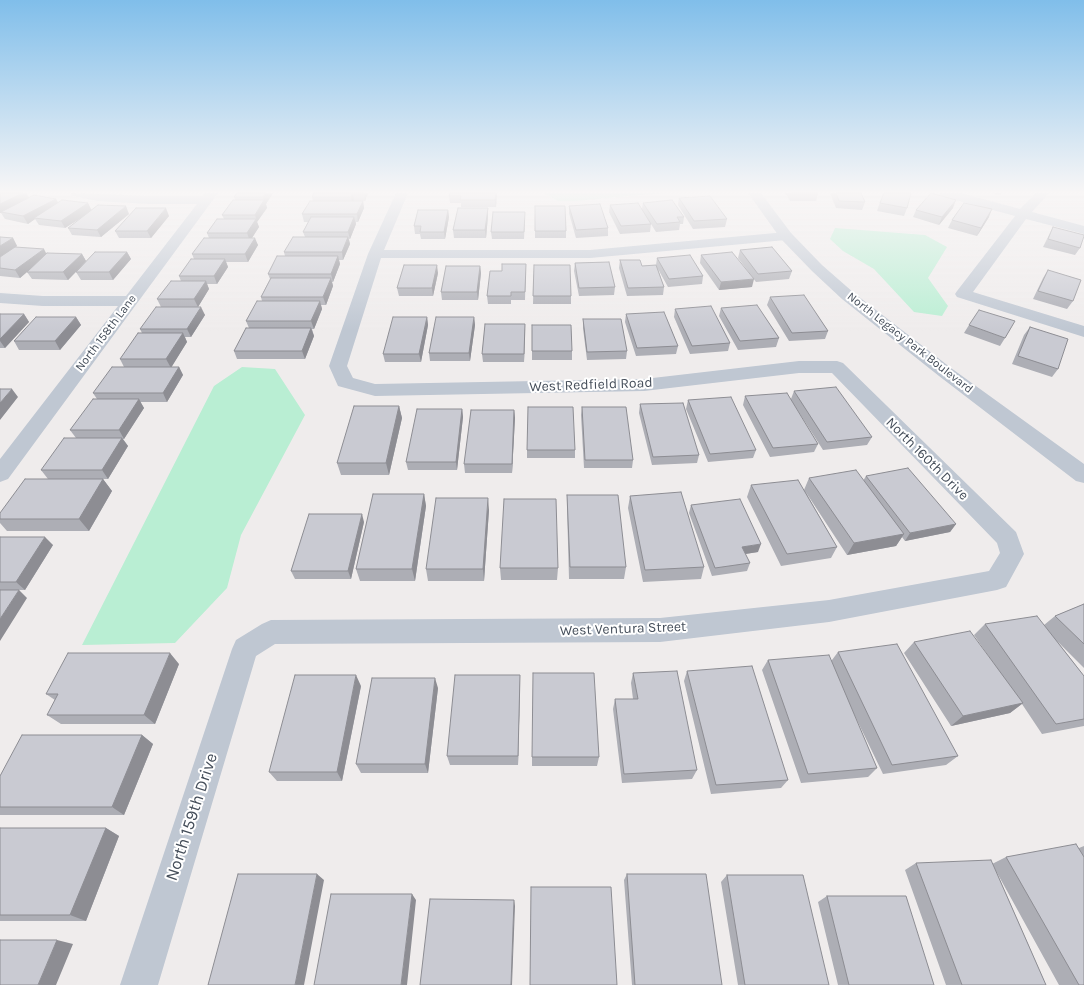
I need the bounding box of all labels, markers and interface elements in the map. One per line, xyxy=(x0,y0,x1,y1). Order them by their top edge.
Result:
street label: North Legacy Park Boulevard xyxy=(844,289,976,397)
street label: North 158th Lane xyxy=(73,292,139,374)
street label: West Redfield Road xyxy=(529,374,653,396)
street label: North 160th Drive xyxy=(882,414,972,504)
street label: West Ventura Street xyxy=(559,618,687,640)
street label: North 159th Drive xyxy=(162,750,222,884)

